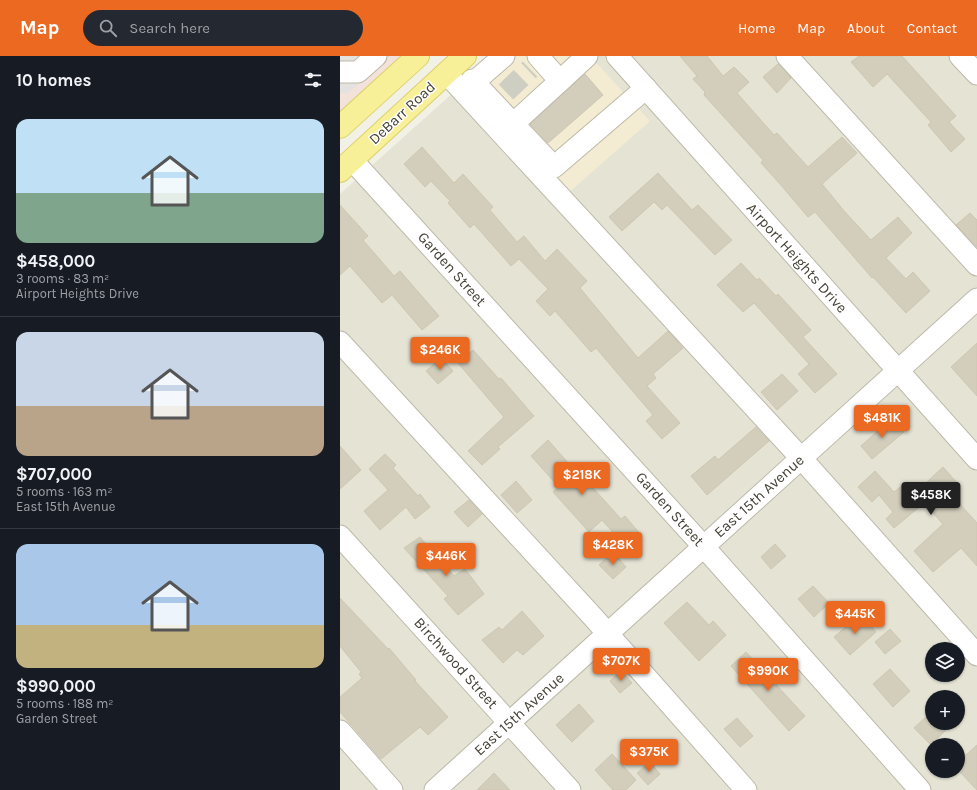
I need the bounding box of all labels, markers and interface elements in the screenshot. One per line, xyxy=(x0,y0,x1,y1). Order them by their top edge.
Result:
search box xyxy=(83,10,363,46)
text: Map xyxy=(20,17,59,39)
icon: search xyxy=(97,17,119,39)
text: Search here xyxy=(129,19,210,37)
text: Home xyxy=(738,20,775,37)
text: Map xyxy=(797,20,825,37)
text: About xyxy=(847,20,885,37)
text: Contact xyxy=(907,20,957,37)
icon: filters xyxy=(302,69,324,91)
text: 10 homes xyxy=(16,70,91,90)
street label: DeBarr Road xyxy=(365,78,439,148)
icon: home xyxy=(134,145,206,217)
street label: Airport Heights Drive xyxy=(743,199,851,317)
street label: Garden Street xyxy=(414,228,490,310)
text: $458,000 xyxy=(16,251,95,271)
text: 3 rooms · 83 m² xyxy=(16,271,109,286)
text: Airport Heights Drive xyxy=(16,286,139,301)
pin: $246K xyxy=(412,337,468,371)
text: $246K xyxy=(420,342,460,357)
icon: home xyxy=(134,358,206,430)
pin: $481K xyxy=(854,405,910,439)
text: $481K xyxy=(863,410,901,425)
street label: East 15th Avenue xyxy=(710,451,808,541)
pin: $218K xyxy=(554,462,610,496)
text: $707,000 xyxy=(16,464,92,484)
text: $218K xyxy=(563,467,601,482)
street label: Garden Street xyxy=(632,468,708,550)
pin: $458K xyxy=(903,482,959,516)
text: 5 rooms · 163 m² xyxy=(16,484,113,499)
text: $458K xyxy=(910,487,952,502)
text: East 15th Avenue xyxy=(16,499,116,514)
pin: $428K xyxy=(585,532,641,566)
text: $428K xyxy=(592,537,634,552)
pin: $446K xyxy=(418,543,474,577)
text: $446K xyxy=(426,548,466,563)
icon: home xyxy=(134,570,206,642)
pin: $445K xyxy=(827,601,883,635)
text: $445K xyxy=(835,606,875,621)
street label: Birchwood Street xyxy=(410,614,502,713)
map controls xyxy=(925,642,965,778)
button: layers xyxy=(925,642,965,682)
pin: $707K xyxy=(593,648,649,682)
text: $707K xyxy=(602,653,640,668)
pin: $990K xyxy=(740,658,796,692)
text: $990K xyxy=(747,663,789,678)
street label: East 15th Avenue xyxy=(470,669,568,759)
text: $990,000 xyxy=(16,676,96,696)
button: + xyxy=(925,690,965,730)
text: 5 rooms · 188 m² xyxy=(16,696,114,711)
text: Garden Street xyxy=(16,711,97,726)
button: − xyxy=(925,738,965,778)
pin: $375K xyxy=(621,739,677,773)
text: $375K xyxy=(629,744,669,759)

